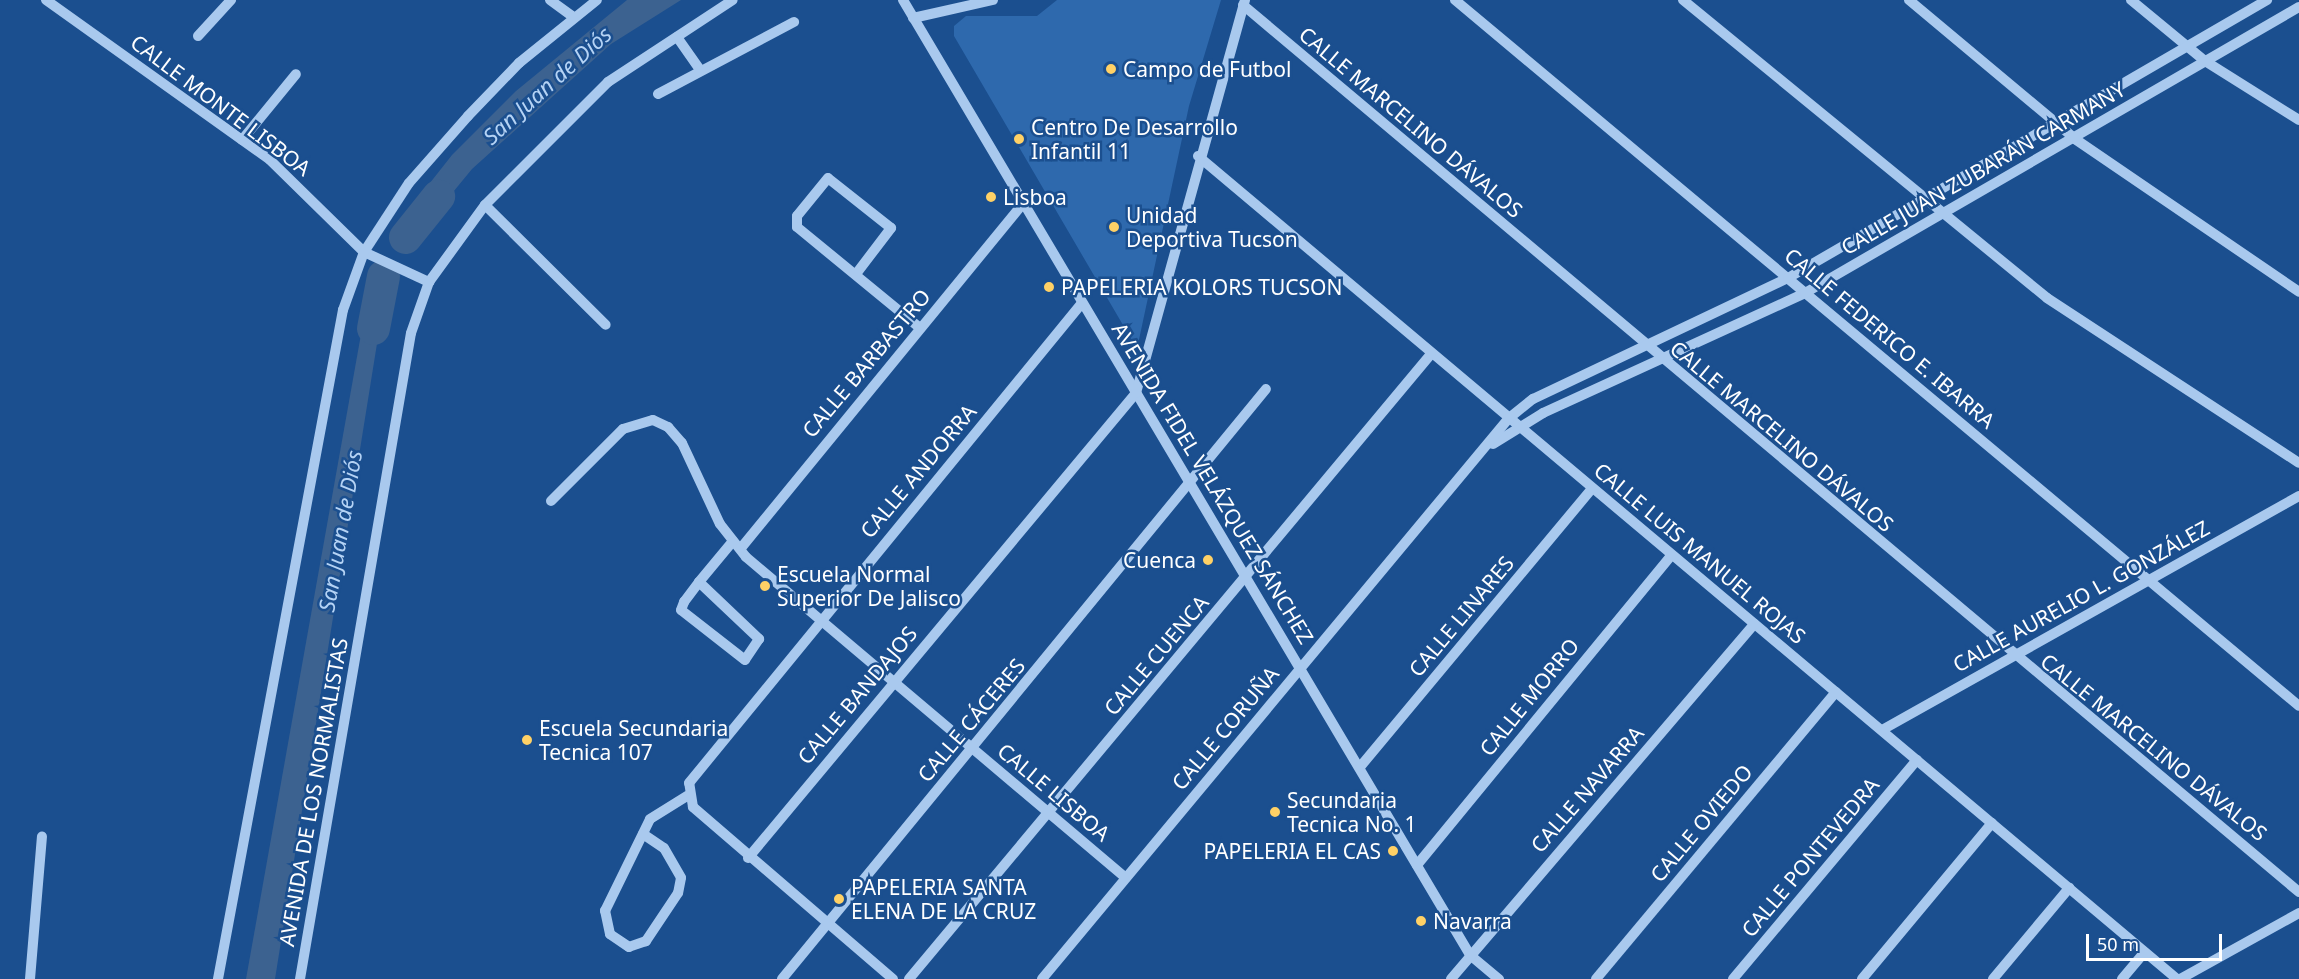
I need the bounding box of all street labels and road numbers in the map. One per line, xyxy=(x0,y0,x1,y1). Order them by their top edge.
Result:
street label: CALLE MARCELINO DÁVALOS xyxy=(1294,21,1528,223)
street label: CALLE MONTE LISBOA xyxy=(126,29,316,181)
street label: CALLE JUAN ZUBARÁN CARMANY xyxy=(1836,76,2130,260)
street label: CALLE FEDERICO E. IBARRA xyxy=(1780,243,2000,433)
street label: CALLE BARBASTRO xyxy=(797,284,935,442)
street label: AVENIDA FIDEL VELÁZQUEZ SÁNCHEZ xyxy=(1107,318,1319,648)
street label: CALLE MARCELINO DÁVALOS xyxy=(1665,335,1899,537)
street label: CALLE ANDORRA xyxy=(855,399,981,543)
street label: CALLE LUIS MANUEL ROJAS xyxy=(1589,457,1811,649)
street label: CALLE AURELIO L. GONZÁLEZ xyxy=(1948,515,2214,677)
street label: CALLE LINARES xyxy=(1403,551,1519,681)
street label: CALLE CUENCA xyxy=(1099,590,1213,720)
street label: CALLE BANDAJOS xyxy=(792,621,922,769)
street label: CALLE MORRO xyxy=(1474,633,1584,761)
street label: AVENIDA DE LOS NORMALISTAS xyxy=(273,636,353,948)
street label: CALLE MARCELINO DÁVALOS xyxy=(2036,648,2272,846)
street label: CALLE CÁCERES xyxy=(912,653,1030,787)
street label: CALLE CORUÑA xyxy=(1166,661,1284,795)
street label: CALLE NAVARRA xyxy=(1525,721,1649,857)
street label: CALLE LISBOA xyxy=(993,738,1115,846)
street label: CALLE OVIEDO xyxy=(1645,759,1757,887)
street label: CALLE PONTEVEDRA xyxy=(1736,772,1884,942)

